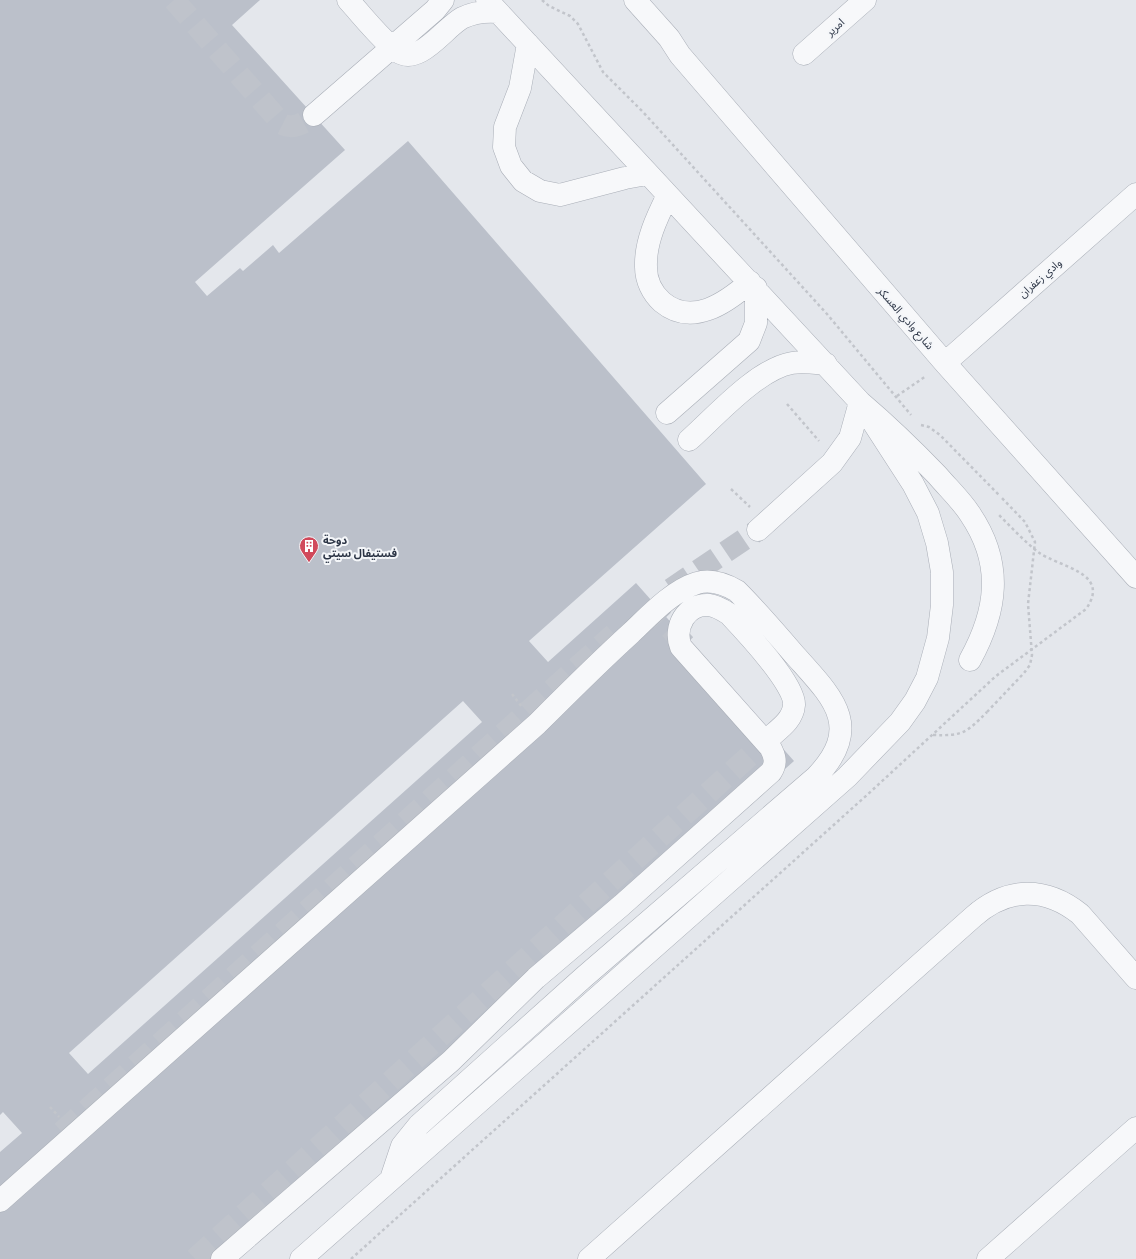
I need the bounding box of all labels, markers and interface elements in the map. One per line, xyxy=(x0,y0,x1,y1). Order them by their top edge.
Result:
street label: امرير xyxy=(823,16,847,40)
street label: وادي زعفران xyxy=(1016,256,1066,303)
street label: شارع وادي العسكر xyxy=(872,284,937,354)
place label: دوحة فستيفال سيتي xyxy=(323,534,398,563)
building icon: دوحة فستيفال سيتي xyxy=(298,535,320,563)

